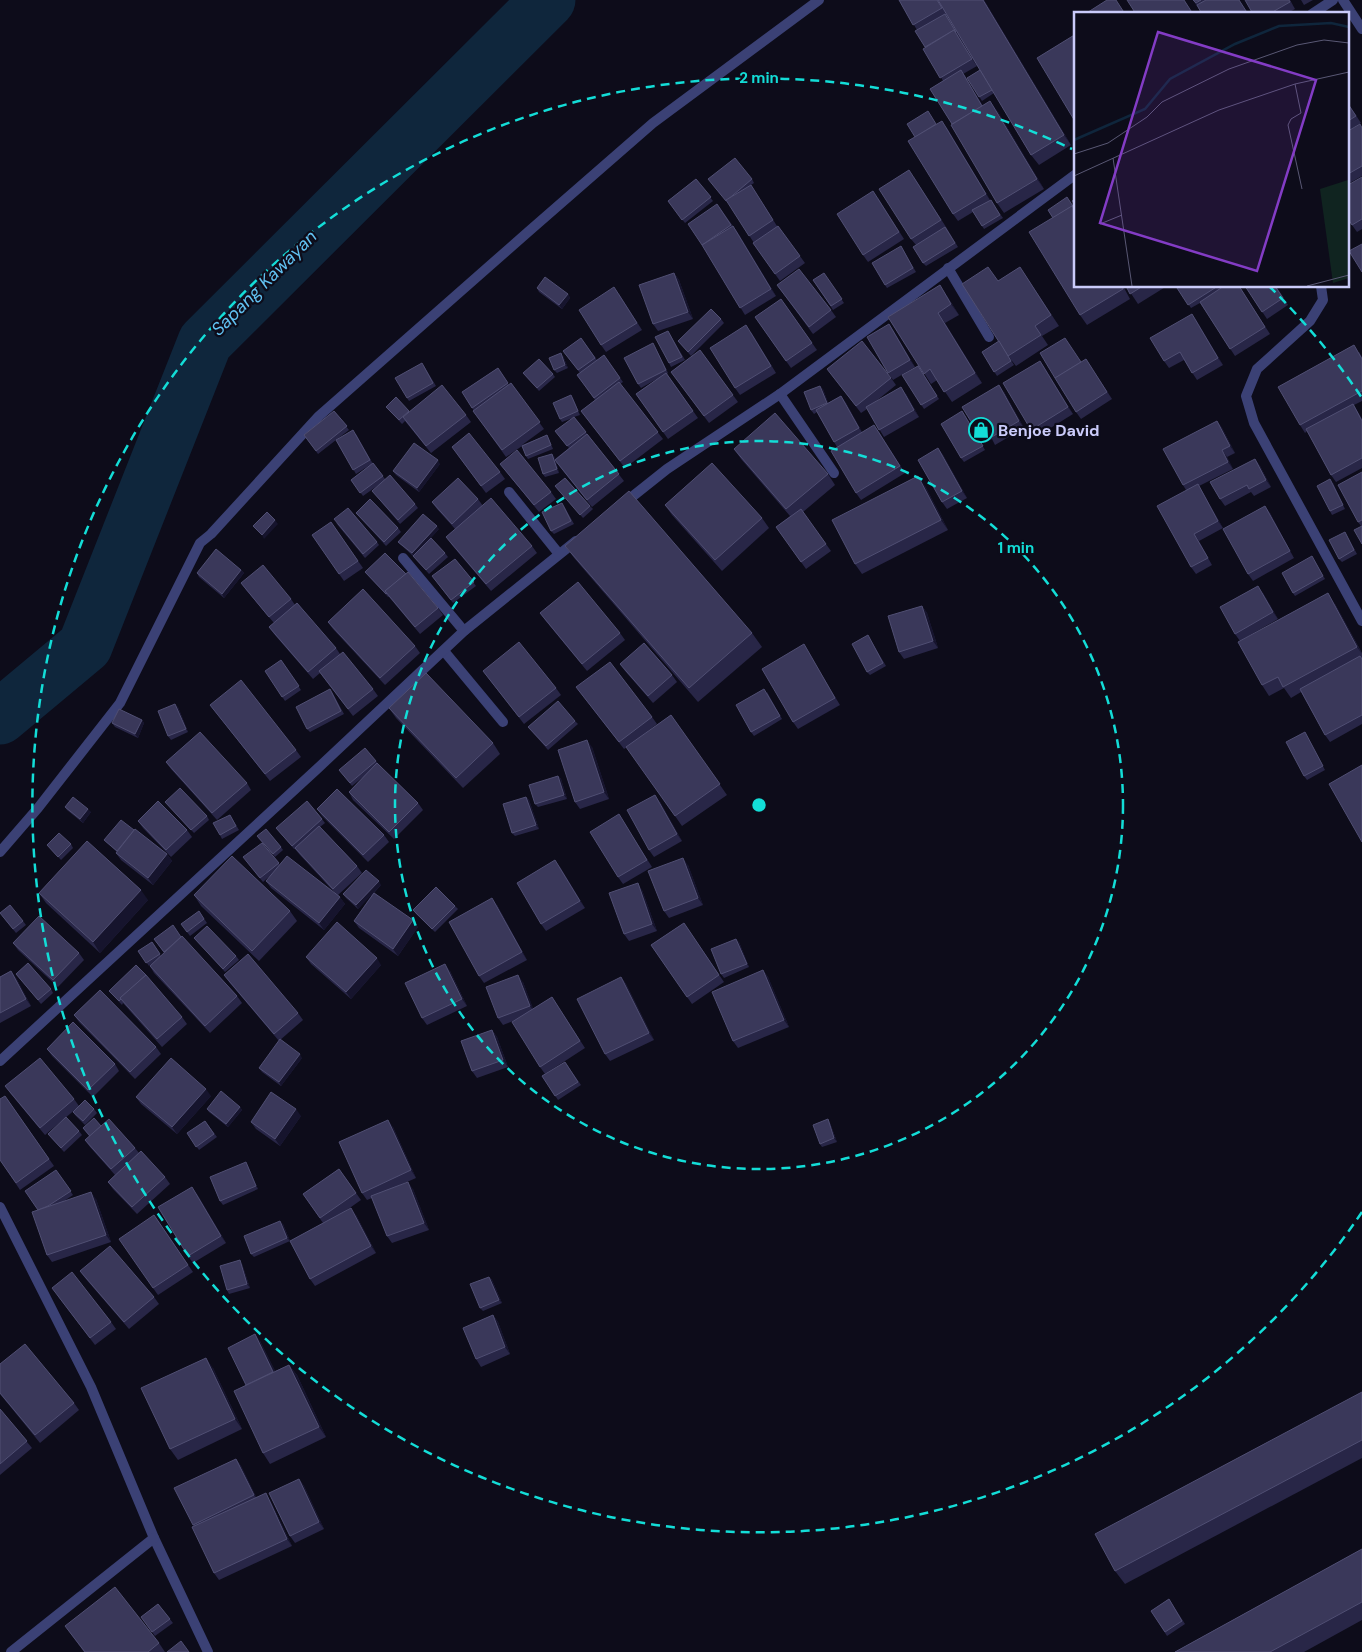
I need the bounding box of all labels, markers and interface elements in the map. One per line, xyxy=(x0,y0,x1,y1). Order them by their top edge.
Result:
inset map xyxy=(1074,12,1350,288)
text: 2 min xyxy=(739,68,779,88)
water label: Sapang Kawayan xyxy=(206,225,322,341)
shop icon: Benjoe David xyxy=(968,417,994,443)
place label: Benjoe David xyxy=(998,420,1100,441)
text: 1 min xyxy=(998,538,1034,558)
centre of rings xyxy=(750,796,768,814)

